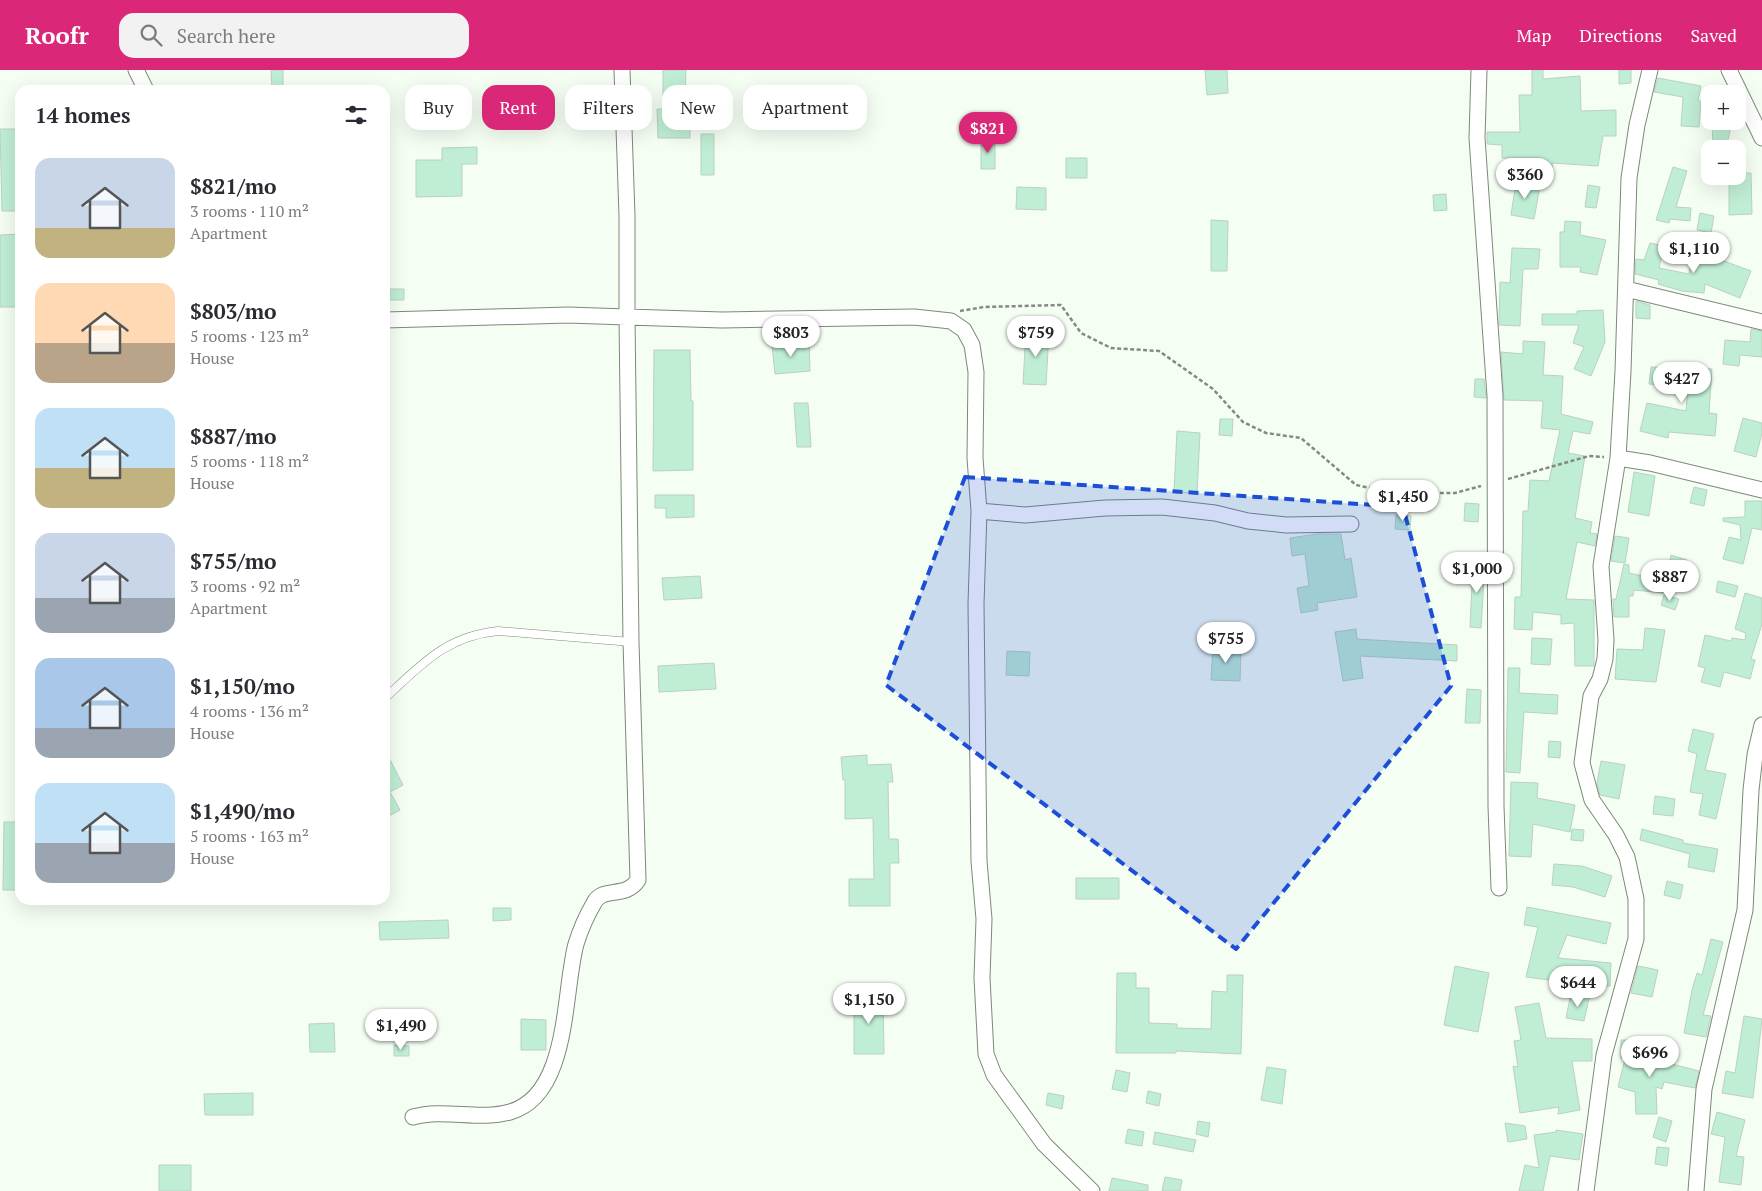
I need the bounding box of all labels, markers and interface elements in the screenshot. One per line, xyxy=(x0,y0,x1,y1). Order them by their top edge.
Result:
search box xyxy=(119,13,469,58)
text: Roofr xyxy=(25,19,89,51)
icon: search xyxy=(137,21,165,49)
text: Search here xyxy=(177,23,276,48)
text: Map xyxy=(1516,23,1551,47)
text: Directions xyxy=(1579,23,1662,47)
text: Saved xyxy=(1690,23,1737,47)
chip: Buy xyxy=(405,85,472,130)
chip: Rent xyxy=(482,85,555,130)
chip: Filters xyxy=(565,85,652,130)
chip: New xyxy=(662,85,733,130)
chip: Apartment xyxy=(743,85,867,130)
map controls xyxy=(1701,85,1746,185)
button: + xyxy=(1701,85,1746,130)
text: 14 homes xyxy=(35,101,131,129)
icon: filters xyxy=(342,101,370,129)
pin: $821 xyxy=(958,112,1018,154)
text: $821 xyxy=(970,117,1006,139)
button: − xyxy=(1701,140,1746,185)
pin: $360 xyxy=(1495,158,1555,200)
text: $360 xyxy=(1507,163,1543,185)
text: $821/mo xyxy=(190,172,277,200)
icon: home xyxy=(75,178,135,238)
text: 3 rooms · 110 m² xyxy=(190,200,309,222)
text: Apartment xyxy=(190,222,267,244)
pin: $1,110 xyxy=(1653,232,1735,274)
text: $1,110 xyxy=(1669,237,1719,259)
text: $803/mo xyxy=(190,297,277,325)
icon: home xyxy=(75,303,135,363)
pin: $803 xyxy=(761,316,821,358)
pin: $759 xyxy=(1006,316,1066,358)
text: $803 xyxy=(773,321,809,343)
text: $759 xyxy=(1018,321,1054,343)
text: 5 rooms · 123 m² xyxy=(190,325,309,347)
text: House xyxy=(190,347,235,369)
pin: $427 xyxy=(1652,362,1712,404)
text: $427 xyxy=(1664,367,1700,389)
text: $887/mo xyxy=(190,422,277,450)
icon: home xyxy=(75,428,135,488)
text: 5 rooms · 118 m² xyxy=(190,450,309,472)
text: House xyxy=(190,472,235,494)
pin: $1,450 xyxy=(1362,480,1444,522)
text: $1,450 xyxy=(1378,485,1428,507)
text: $755/mo xyxy=(190,547,277,575)
pin: $1,000 xyxy=(1436,552,1518,594)
icon: home xyxy=(75,553,135,613)
text: $1,000 xyxy=(1452,557,1502,579)
pin: $887 xyxy=(1640,560,1700,602)
text: $887 xyxy=(1652,565,1688,587)
text: 3 rooms · 92 m² xyxy=(190,575,300,597)
text: Apartment xyxy=(190,597,267,619)
pin: $755 xyxy=(1196,622,1256,664)
text: $755 xyxy=(1208,627,1244,649)
text: $1,150/mo xyxy=(190,672,295,700)
icon: home xyxy=(75,678,135,738)
text: 4 rooms · 136 m² xyxy=(190,700,309,722)
text: House xyxy=(190,722,235,744)
text: $1,490/mo xyxy=(190,797,295,825)
icon: home xyxy=(75,803,135,863)
text: 5 rooms · 163 m² xyxy=(190,825,309,847)
text: House xyxy=(190,847,235,869)
pin: $644 xyxy=(1548,966,1608,1008)
text: $644 xyxy=(1560,971,1596,993)
pin: $1,150 xyxy=(828,982,910,1025)
text: $1,150 xyxy=(844,988,894,1010)
pin: $1,490 xyxy=(360,1008,442,1051)
text: $1,490 xyxy=(376,1014,426,1036)
pin: $696 xyxy=(1620,1036,1680,1078)
text: $696 xyxy=(1632,1041,1668,1063)

